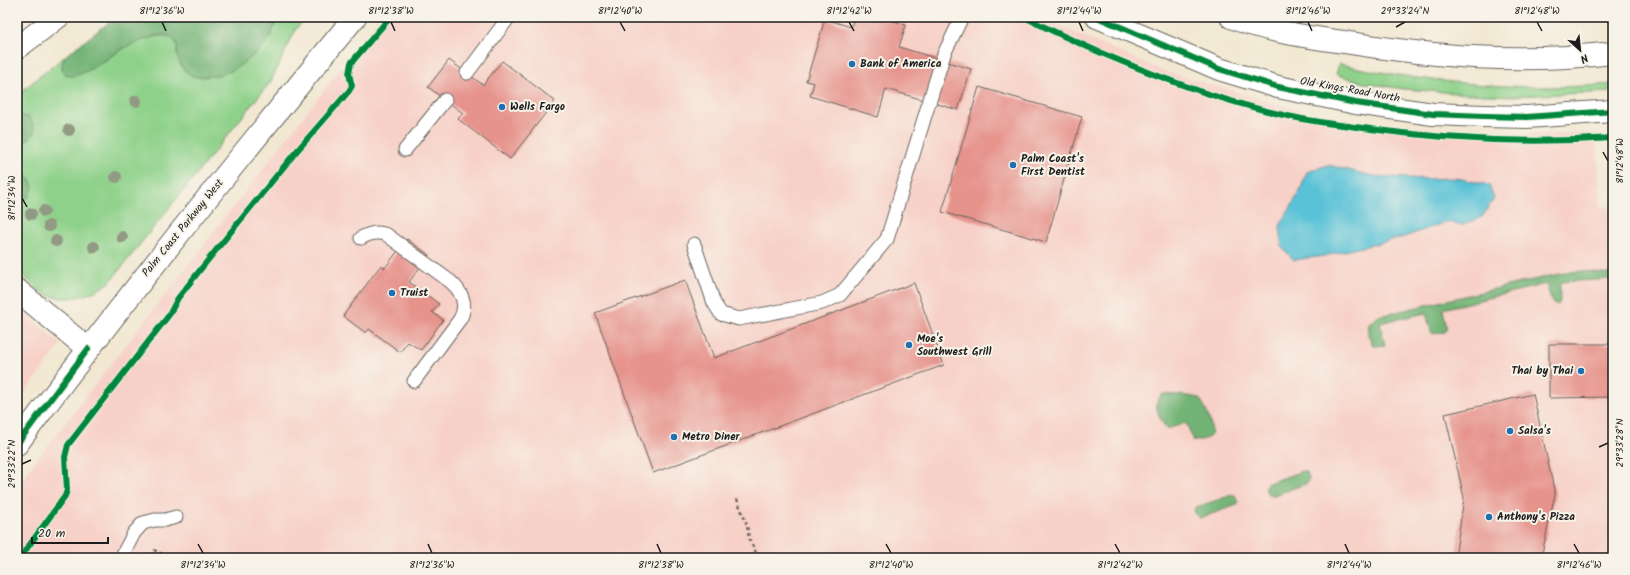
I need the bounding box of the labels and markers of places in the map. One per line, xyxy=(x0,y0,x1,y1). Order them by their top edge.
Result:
place label: Bank of America xyxy=(860,55,942,73)
marker: Bank of America xyxy=(847,59,857,69)
place label: Wells Fargo xyxy=(510,98,565,116)
marker: Wells Fargo xyxy=(497,102,507,112)
place label: Palm Coast's First Dentist xyxy=(1021,150,1086,181)
marker: Palm Coast's First Dentist xyxy=(1008,160,1018,170)
place label: Truist xyxy=(400,284,429,302)
marker: Truist xyxy=(387,288,397,298)
place label: Moe's Southwest Grill xyxy=(917,330,991,361)
marker: Moe's Southwest Grill xyxy=(904,340,914,350)
place label: Thai by Thai xyxy=(1511,362,1574,380)
marker: Thai by Thai xyxy=(1576,366,1586,376)
place label: Salsa's xyxy=(1518,422,1552,440)
marker: Salsa's xyxy=(1505,426,1515,436)
place label: Metro Diner xyxy=(682,428,741,446)
marker: Metro Diner xyxy=(669,432,679,442)
place label: Anthony's Pizza xyxy=(1497,508,1575,526)
marker: Anthony's Pizza xyxy=(1484,512,1494,522)

